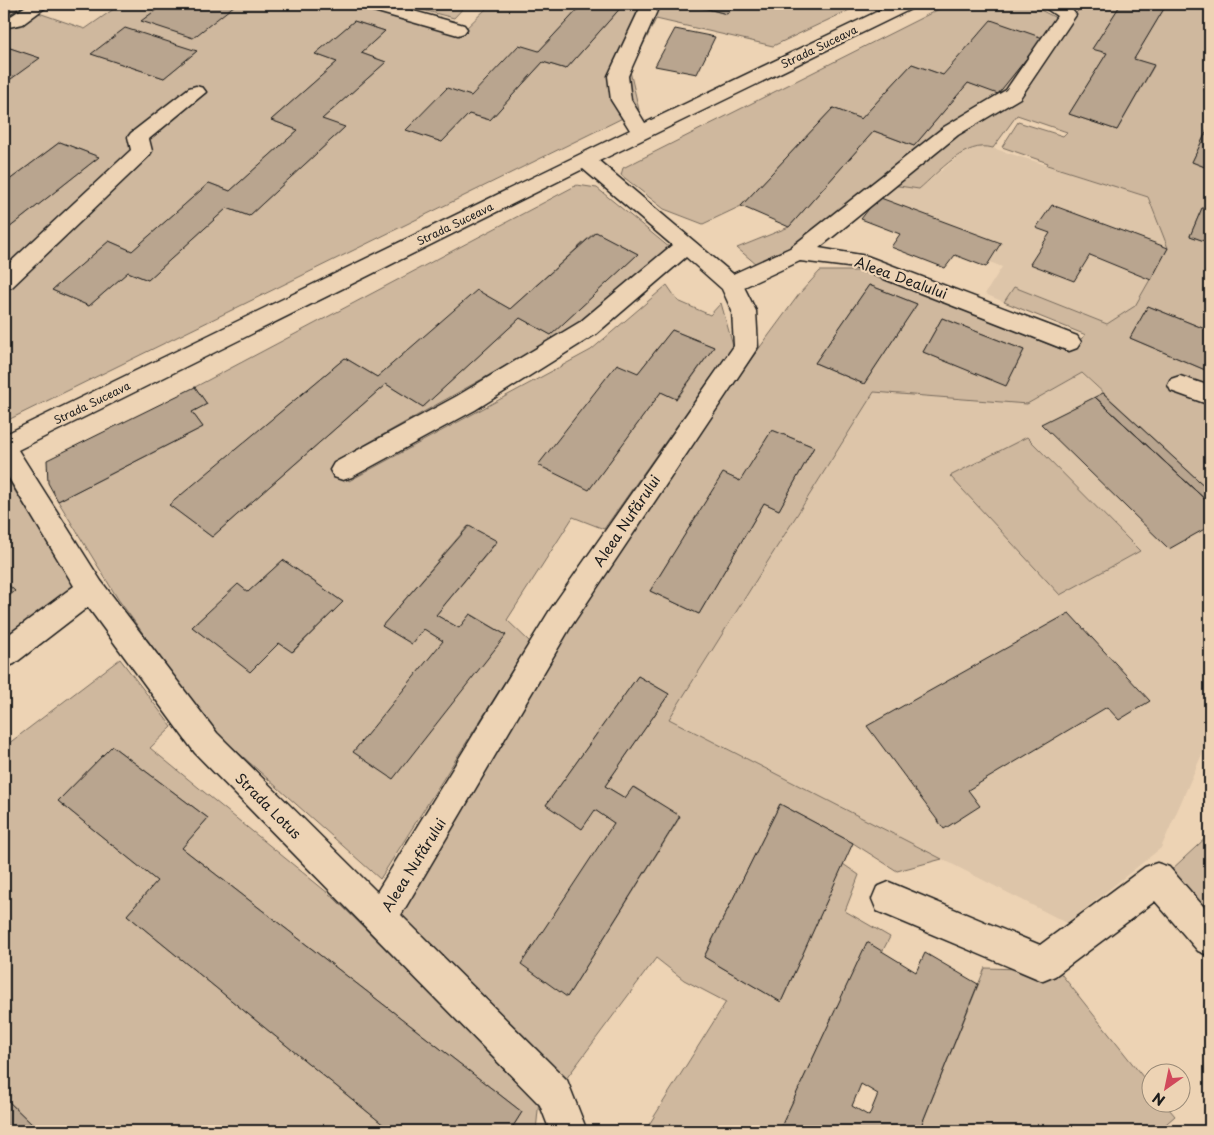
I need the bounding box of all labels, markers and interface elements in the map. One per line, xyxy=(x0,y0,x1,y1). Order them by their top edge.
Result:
street label: Strada Suceava xyxy=(778,21,860,72)
street label: Strada Suceava xyxy=(414,198,496,249)
street label: Aleea Dealului xyxy=(852,251,950,304)
street label: Strada Suceava xyxy=(51,377,133,428)
street label: Aleea Nufărului xyxy=(588,471,665,571)
street label: Strada Lotus xyxy=(231,768,306,843)
street label: Aleea Nufărului xyxy=(376,814,451,916)
north arrow xyxy=(1142,1062,1192,1112)
text: N xyxy=(1148,1087,1169,1111)

